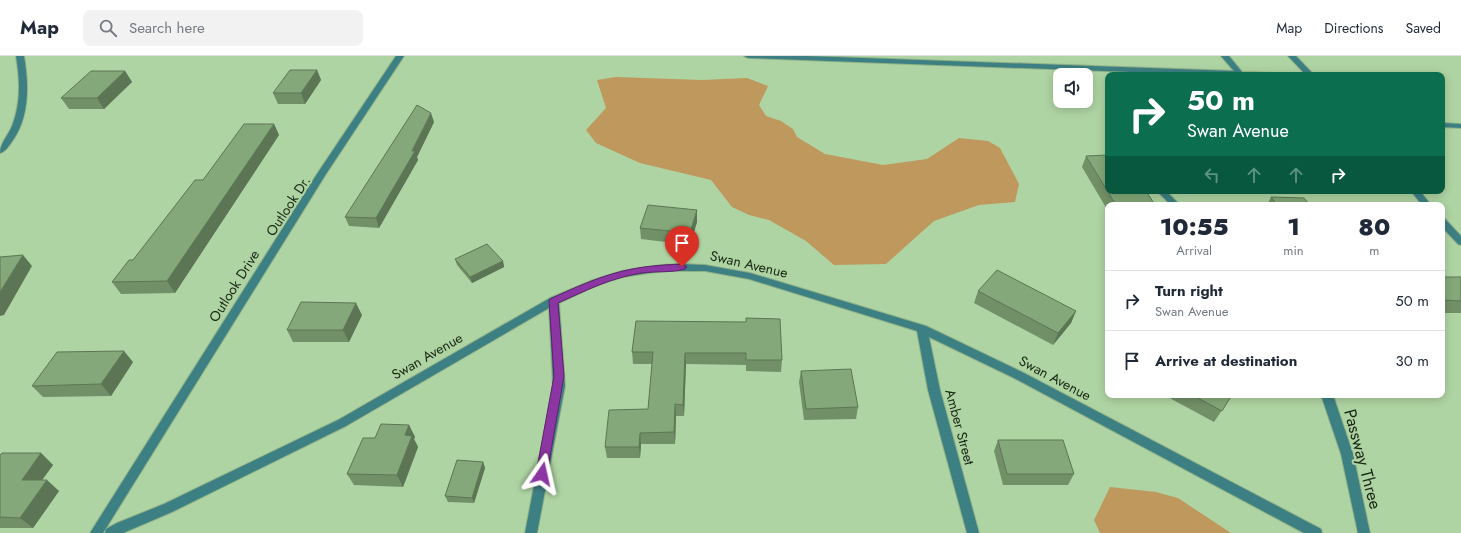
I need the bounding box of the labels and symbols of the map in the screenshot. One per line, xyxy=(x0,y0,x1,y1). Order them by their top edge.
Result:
street label: Outlook Dr. xyxy=(261,172,315,240)
pin xyxy=(665,226,699,267)
street label: Swan Avenue xyxy=(708,245,790,283)
street label: Outlook Drive xyxy=(204,246,264,326)
street label: Swan Avenue xyxy=(388,328,466,384)
street label: Swan Avenue xyxy=(1015,351,1095,405)
street label: Amber Street xyxy=(940,387,980,468)
street label: Passway Three xyxy=(1338,406,1388,512)
position arrow xyxy=(521,453,563,495)

